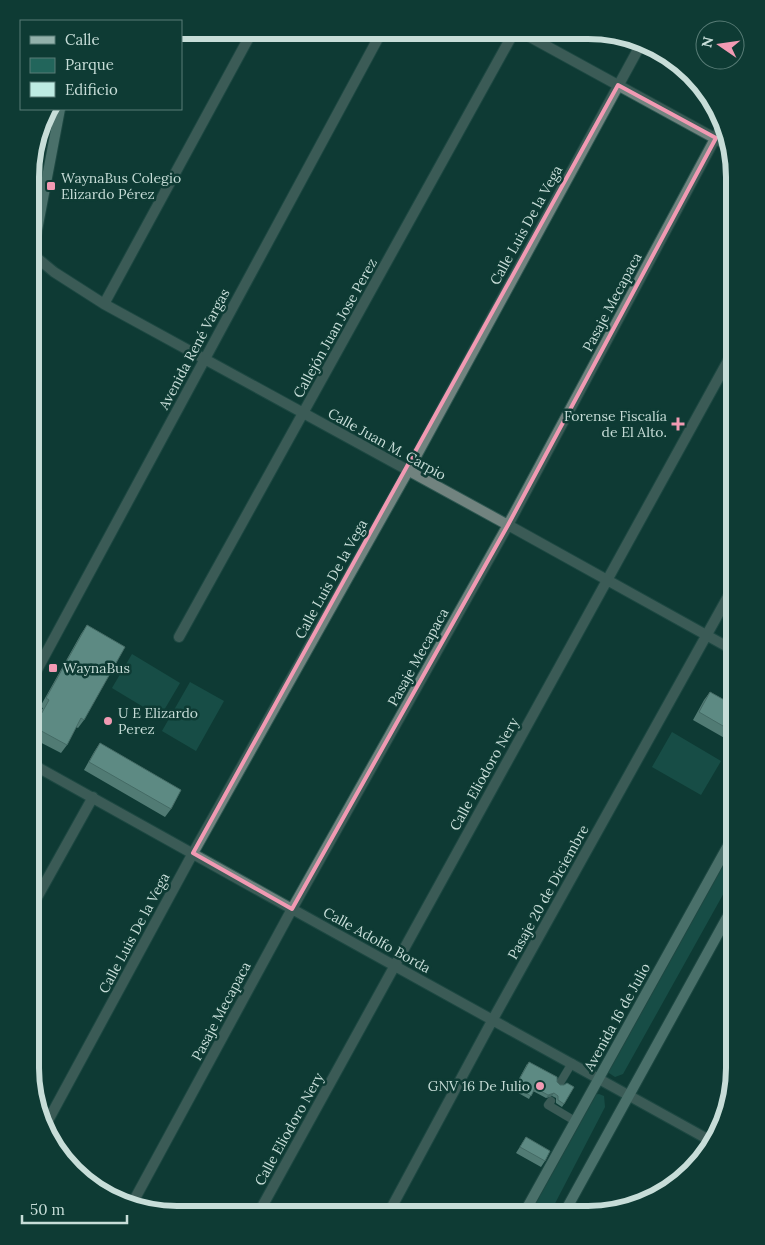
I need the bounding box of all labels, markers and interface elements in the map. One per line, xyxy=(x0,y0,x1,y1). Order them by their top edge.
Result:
legend xyxy=(20,20,182,110)
north arrow xyxy=(695,20,745,70)
text: Calle xyxy=(65,30,100,49)
text: N xyxy=(697,35,717,49)
text: Parque xyxy=(65,55,114,74)
text: Edificio xyxy=(65,80,118,99)
street label: Calle Luis De la Vega xyxy=(486,162,566,288)
place label: WaynaBus Colegio Elizardo Pérez xyxy=(61,169,181,203)
marker: WaynaBus Colegio Elizardo Pérez xyxy=(45,180,57,192)
street label: Pasaje Mecapaca xyxy=(578,249,646,355)
street label: Callejón Juan Jose Perez xyxy=(289,255,381,401)
street label: Avenida René Vargas xyxy=(154,285,233,413)
street label: Calle Juan M. Carpio xyxy=(325,404,449,484)
place label: Forense Fiscalía de El Alto. xyxy=(564,407,667,441)
marker: Forense Fiscalía de El Alto. xyxy=(671,417,685,431)
street label: Calle Luis De la Vega xyxy=(291,516,371,642)
street label: Pasaje Mecapaca xyxy=(384,605,452,709)
place label: WaynaBus xyxy=(63,659,130,677)
marker: WaynaBus xyxy=(47,662,59,674)
place label: U E Elizardo Perez xyxy=(118,704,198,738)
street label: Calle Eliodoro Nery xyxy=(445,714,523,834)
marker: U E Elizardo Perez xyxy=(102,715,114,727)
street label: Pasaje 20 de Diciembre xyxy=(503,821,593,963)
street label: Calle Luis De la Vega xyxy=(95,870,173,996)
street label: Calle Adolfo Borda xyxy=(320,903,434,977)
street label: Pasaje Mecapaca xyxy=(187,958,255,1064)
street label: Avenida 16 de Julio xyxy=(579,960,654,1075)
street label: Calle Eliodoro Nery xyxy=(250,1069,328,1189)
place label: GNV 16 De Julio xyxy=(428,1077,530,1095)
marker: GNV 16 De Julio xyxy=(534,1080,546,1092)
scale bar xyxy=(22,1192,128,1224)
text: 50 m xyxy=(30,1200,65,1219)

